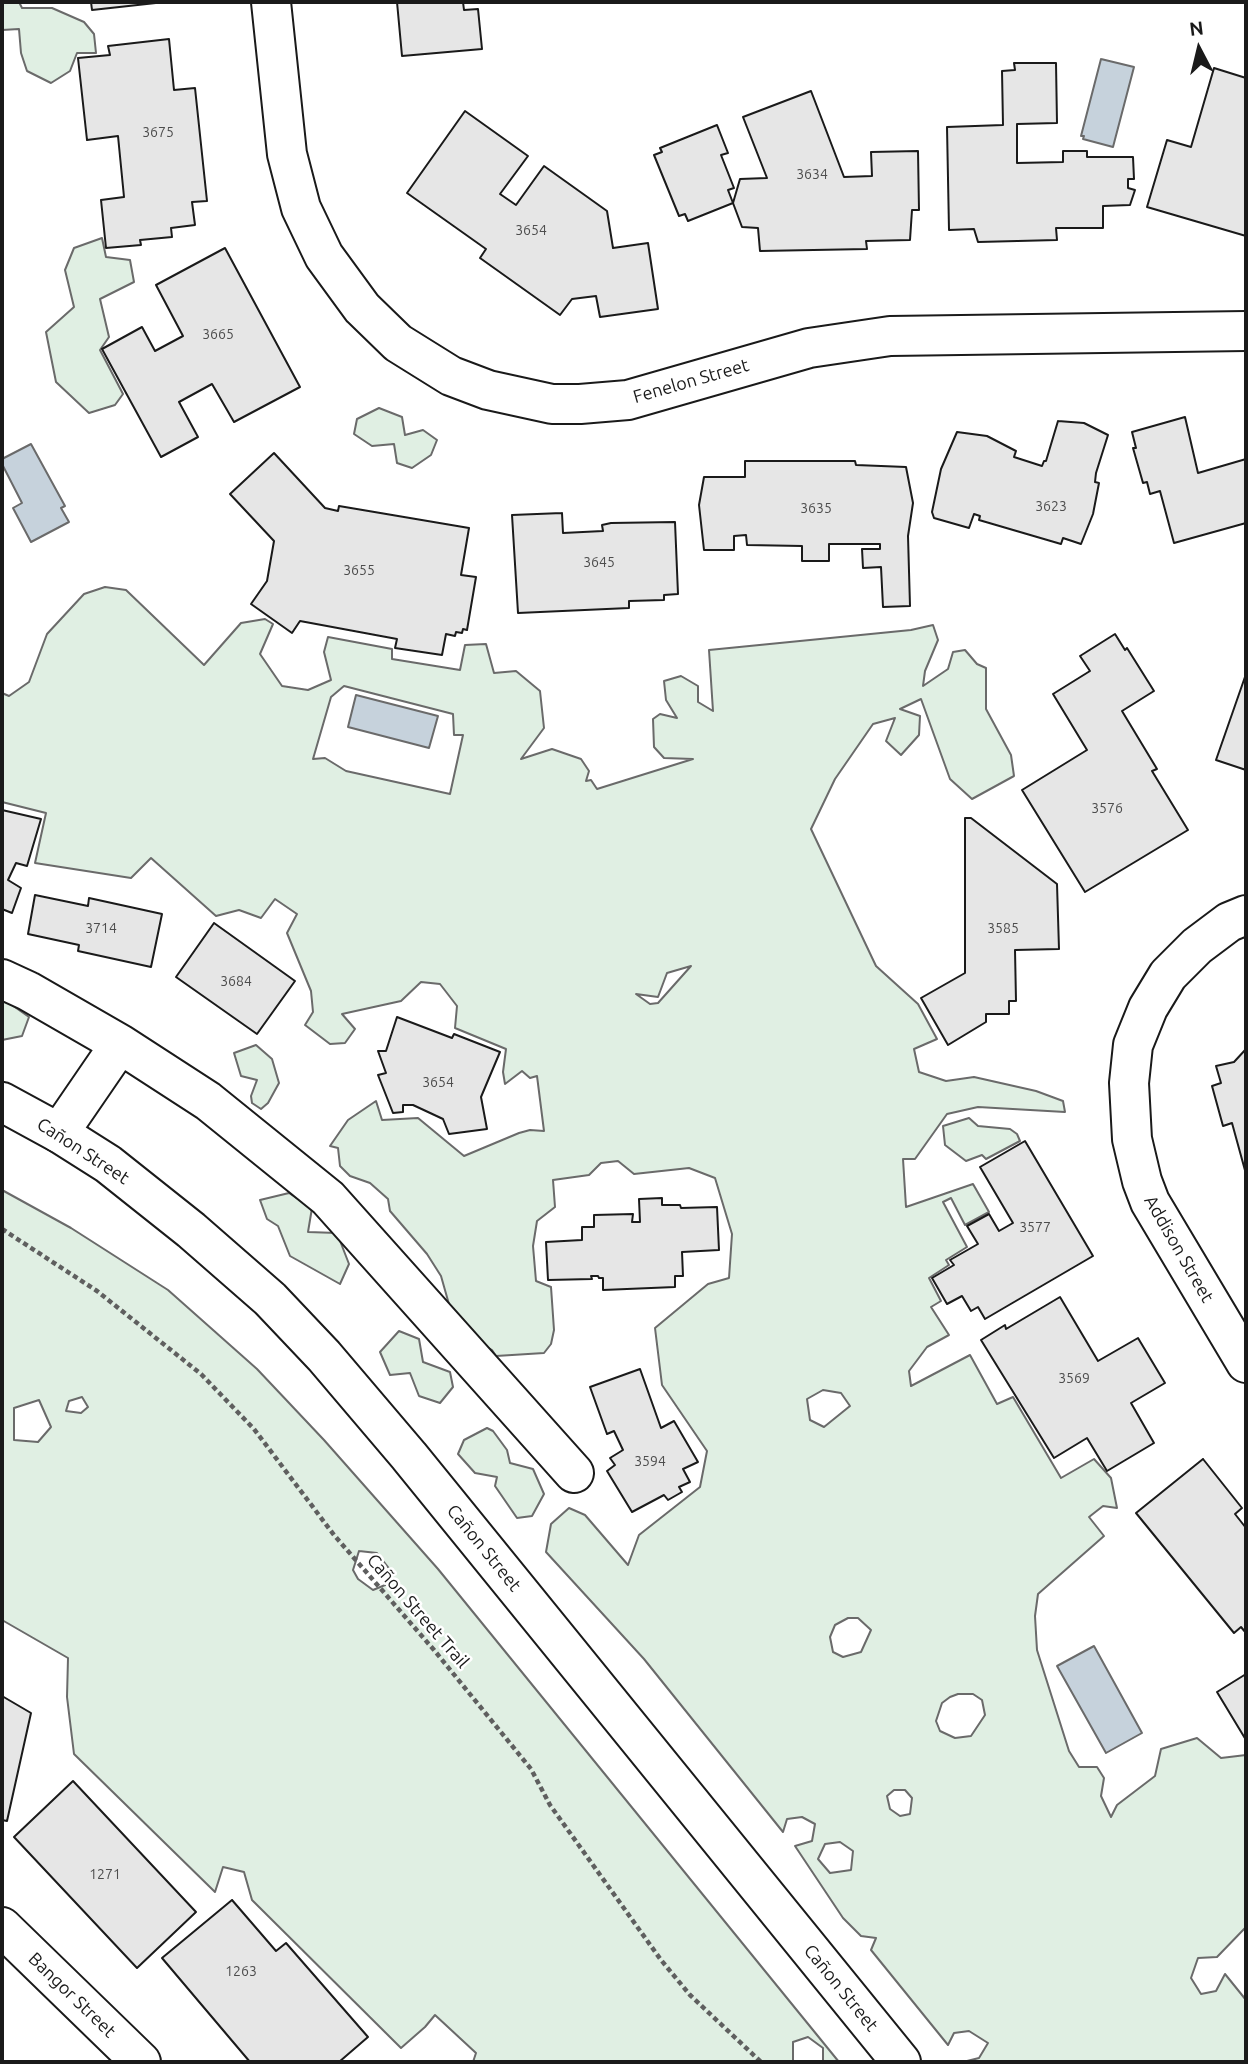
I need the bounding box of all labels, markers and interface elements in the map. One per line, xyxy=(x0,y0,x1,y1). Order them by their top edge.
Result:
north arrow xyxy=(1164,14,1234,84)
text: N xyxy=(1188,16,1205,40)
house number: 3675 xyxy=(142,124,174,140)
house number: 3634 xyxy=(796,166,828,182)
house number: 3654 xyxy=(515,222,547,238)
house number: 3665 xyxy=(202,326,234,342)
street label: Fenelon Street xyxy=(631,354,751,408)
house number: 3623 xyxy=(1035,498,1067,514)
house number: 3635 xyxy=(800,500,832,516)
house number: 3645 xyxy=(583,554,615,570)
house number: 3655 xyxy=(343,562,375,578)
house number: 3576 xyxy=(1091,800,1123,816)
house number: 3714 xyxy=(85,920,117,936)
house number: 3585 xyxy=(987,920,1019,936)
house number: 3684 xyxy=(220,973,252,989)
house number: 3654 xyxy=(422,1074,454,1090)
street label: Cañon Street xyxy=(33,1113,133,1189)
street label: Addison Street xyxy=(1140,1192,1218,1306)
house number: 3577 xyxy=(1019,1219,1051,1235)
house number: 3569 xyxy=(1058,1370,1090,1386)
house number: 3594 xyxy=(634,1453,666,1469)
street label: Cañon Street xyxy=(442,1500,526,1596)
street label: Cañon Street Trail xyxy=(362,1549,474,1673)
house number: 1271 xyxy=(89,1866,121,1882)
street label: Cañon Street xyxy=(799,1940,883,2036)
street label: Bangor Street xyxy=(24,1948,120,2042)
house number: 1263 xyxy=(225,1963,257,1979)

